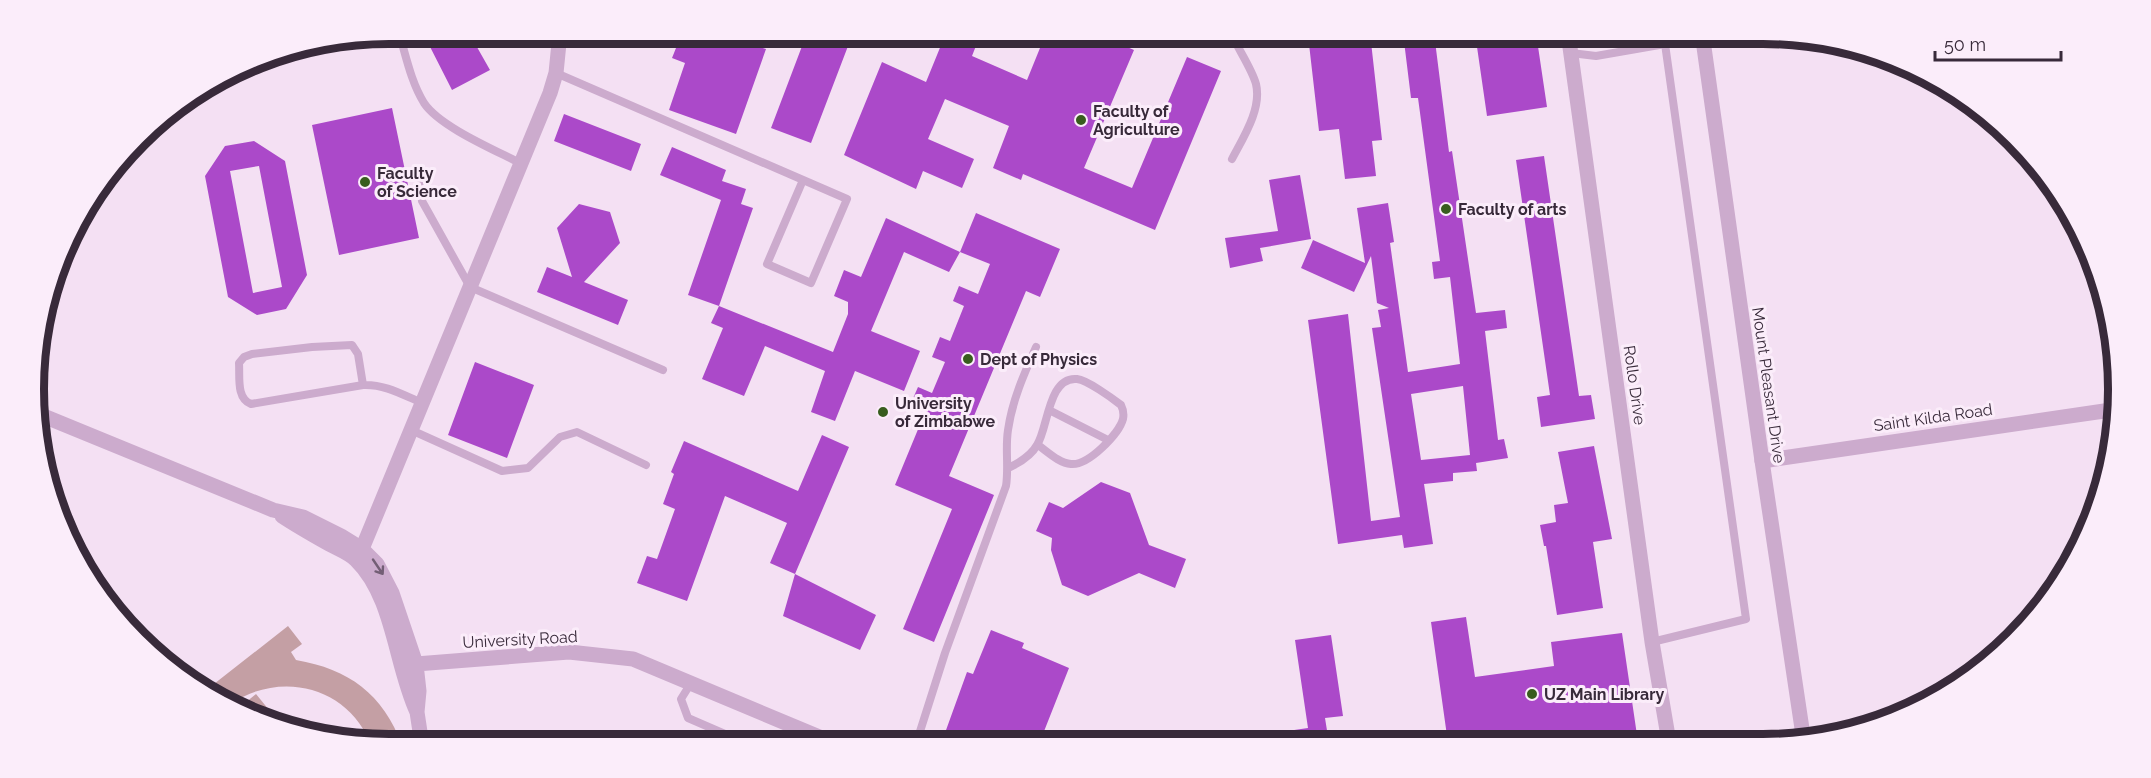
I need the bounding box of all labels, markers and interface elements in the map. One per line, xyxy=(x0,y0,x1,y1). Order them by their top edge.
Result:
scale bar xyxy=(1935,24,2061,62)
text: 50 m xyxy=(1944,34,1986,55)
place label: Faculty of Agriculture xyxy=(1093,102,1180,139)
marker: Faculty of Agriculture xyxy=(1074,113,1088,127)
place label: Faculty of Science xyxy=(377,164,457,201)
marker: Faculty of Science xyxy=(358,175,372,189)
place label: Faculty of arts xyxy=(1458,200,1566,219)
marker: Faculty of arts xyxy=(1439,202,1453,216)
street label: Mount Pleasant Drive xyxy=(1748,306,1789,464)
street label: Rollo Drive xyxy=(1620,344,1649,426)
place label: Dept of Physics xyxy=(980,350,1097,369)
marker: Dept of Physics xyxy=(961,352,975,366)
place label: University of Zimbabwe xyxy=(895,394,995,431)
street label: Saint Kilda Road xyxy=(1872,400,1994,435)
marker: University of Zimbabwe xyxy=(876,405,890,419)
one-way arrow xyxy=(372,558,384,574)
street label: University Road xyxy=(462,627,578,652)
place label: UZ Main Library xyxy=(1544,685,1664,704)
marker: UZ Main Library xyxy=(1525,687,1539,701)

